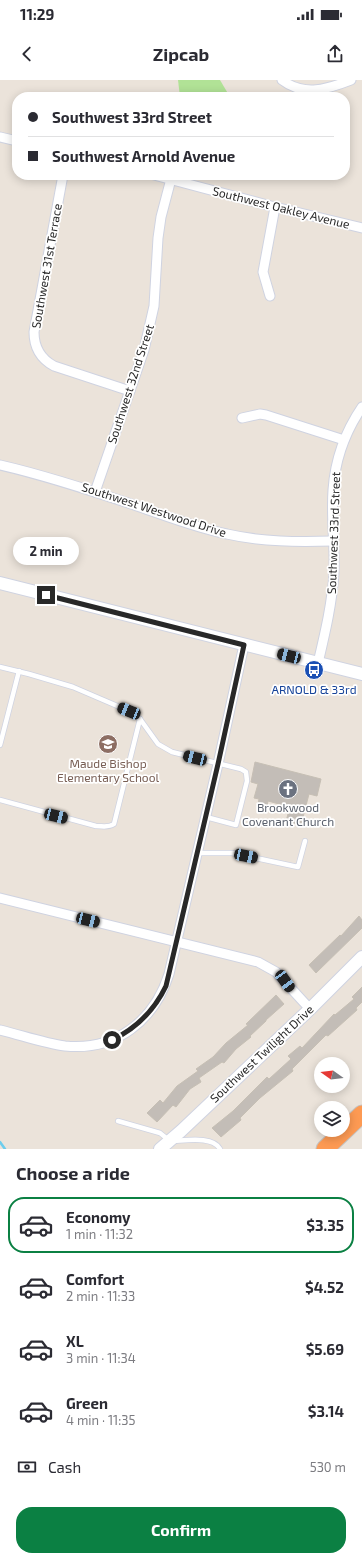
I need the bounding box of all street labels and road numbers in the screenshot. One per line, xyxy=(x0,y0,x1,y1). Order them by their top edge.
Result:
street label: Southwest Oakley Avenue xyxy=(211,183,351,231)
street label: Southwest 31st Terrace xyxy=(28,202,64,329)
street label: Southwest 32nd Street xyxy=(104,322,156,445)
street label: Southwest 33rd Street xyxy=(324,471,342,594)
street label: Southwest Westwood Drive xyxy=(80,479,228,539)
street label: Southwest Twilight Drive xyxy=(207,1002,316,1105)

